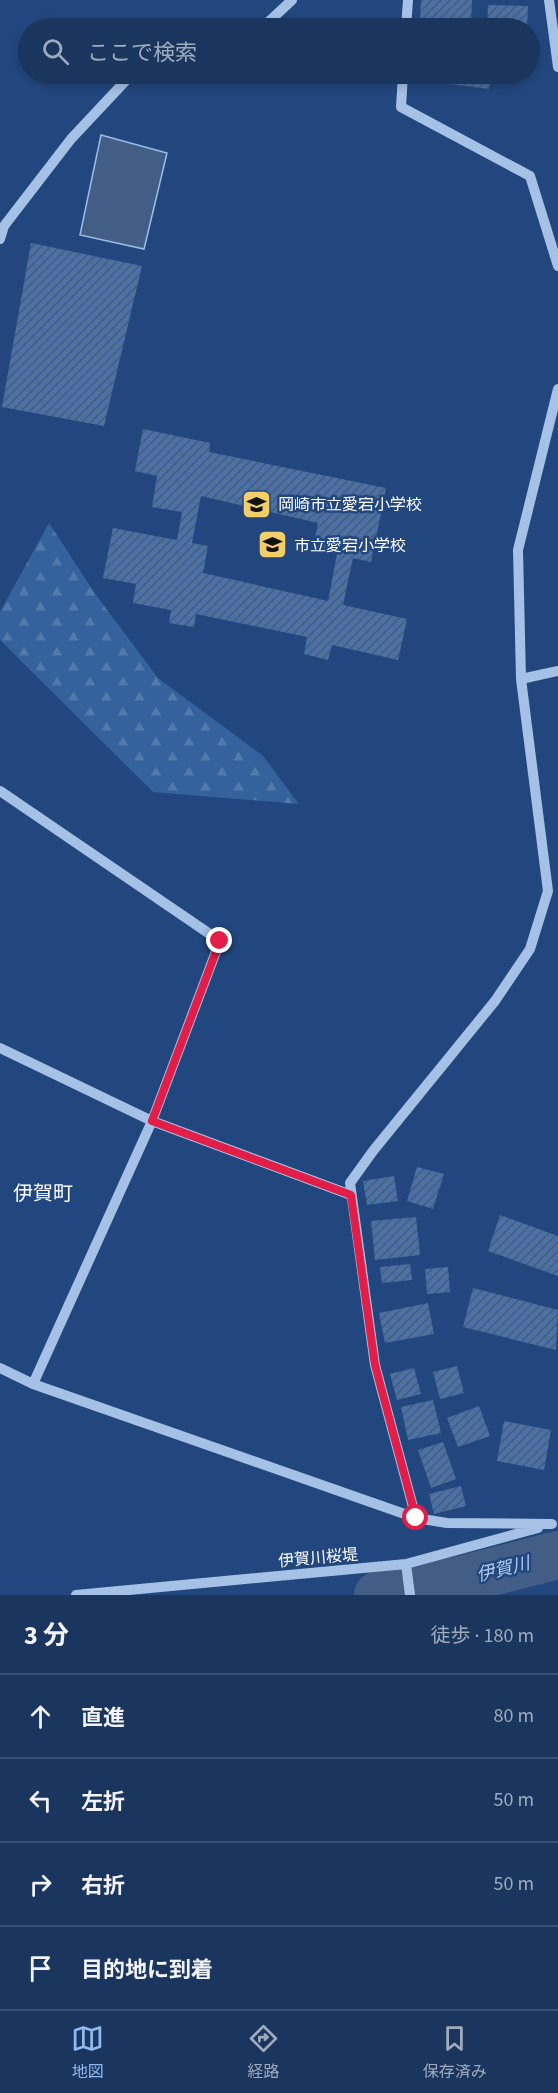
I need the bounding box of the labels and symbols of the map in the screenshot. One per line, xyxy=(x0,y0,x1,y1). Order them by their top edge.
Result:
school or university icon: 岡崎市立愛宕小学校 xyxy=(241,488,273,520)
place label: 岡崎市立愛宕小学校 xyxy=(278,494,422,516)
school or university icon: 市立愛宕小学校 xyxy=(257,529,289,561)
place label: 市立愛宕小学校 xyxy=(294,535,406,557)
route end xyxy=(206,927,232,953)
district label: 伊賀町 xyxy=(13,1180,73,1208)
route start xyxy=(402,1504,428,1530)
street label: 伊賀川桜堤 xyxy=(277,1544,359,1572)
water label: 伊賀川 xyxy=(474,1550,534,1588)

